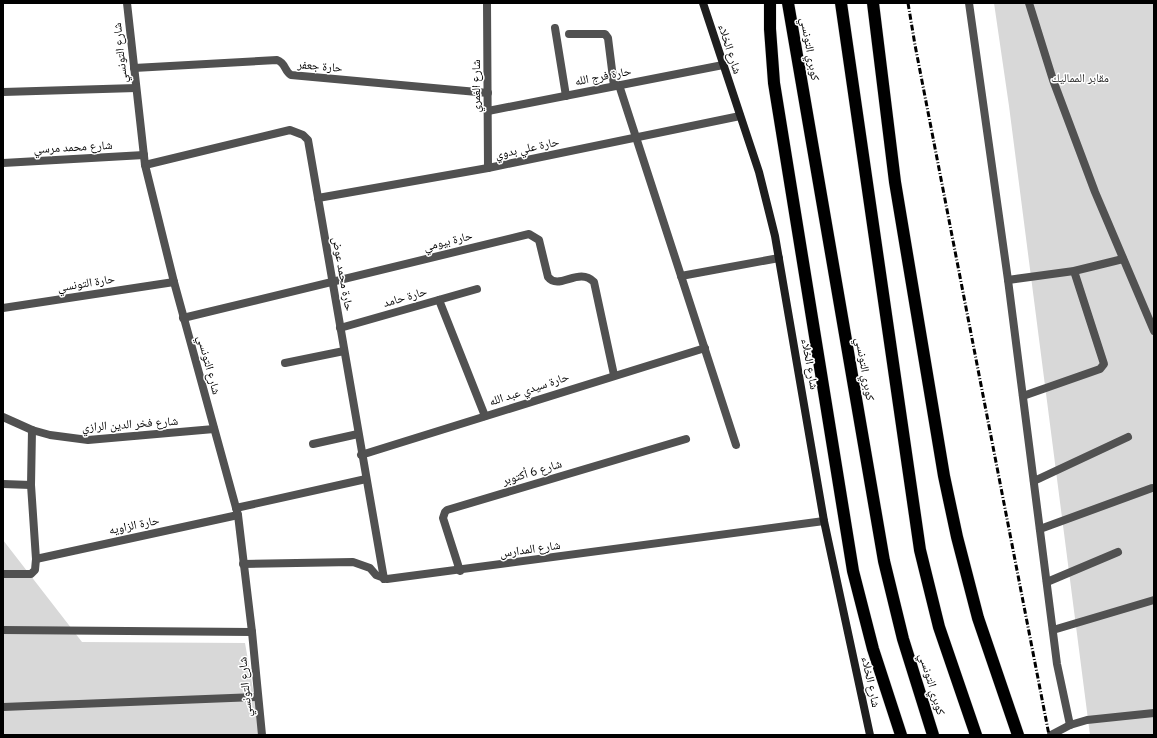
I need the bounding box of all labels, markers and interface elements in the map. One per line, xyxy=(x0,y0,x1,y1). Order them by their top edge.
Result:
street label: كوبري التونسي xyxy=(795,16,823,82)
street label: شارع التونسي xyxy=(109,22,133,84)
street label: شارع الخلاء xyxy=(714,22,746,76)
street label: حارة جعفر xyxy=(296,56,344,75)
street label: شارع الغمري xyxy=(468,59,486,113)
street label: حارة فرج الله xyxy=(573,63,633,88)
park label: مقابر المماليك xyxy=(1051,70,1109,85)
street label: حارة علي بدوي xyxy=(493,133,561,165)
street label: شارع محمد مرسي xyxy=(33,137,113,159)
street label: حارة بيومي xyxy=(422,227,475,257)
street label: حارة محمد عوض xyxy=(330,236,357,312)
street label: حارة التونسي xyxy=(56,271,117,297)
street label: حارة حامد xyxy=(381,283,429,310)
street label: شارع التونسي xyxy=(191,334,225,397)
street label: كوبري التونسي xyxy=(850,336,878,402)
street label: شارع الخلاء xyxy=(798,337,822,391)
street label: حارة سيدي عبد الله xyxy=(487,368,572,411)
street label: شارع فخر الدين الرازي xyxy=(81,413,179,437)
street label: شارع 6 أكتوبر xyxy=(499,455,564,489)
street label: حارة الزاويه xyxy=(107,512,161,537)
street label: شارع المدارس xyxy=(499,537,562,561)
street label: كوبري التونسي xyxy=(913,651,949,717)
street label: شارع الخلاء xyxy=(858,655,884,709)
street label: شارع التونسي xyxy=(234,656,258,718)

